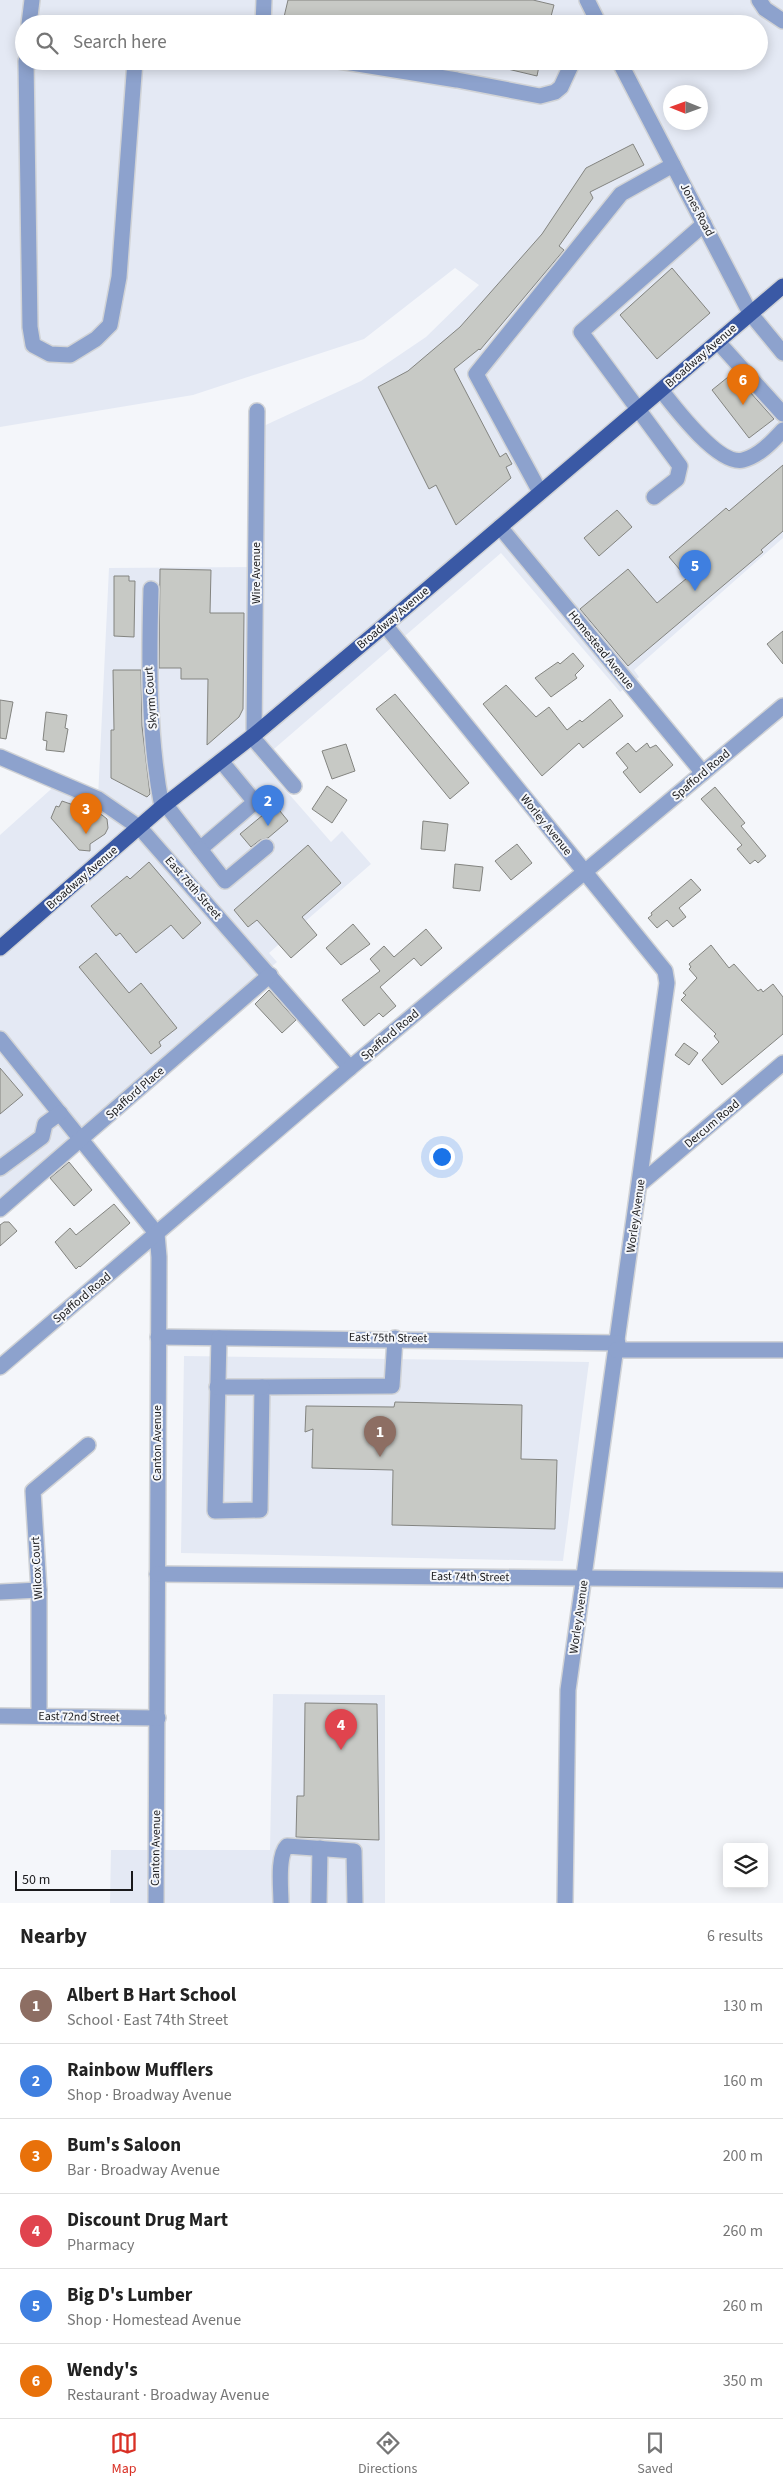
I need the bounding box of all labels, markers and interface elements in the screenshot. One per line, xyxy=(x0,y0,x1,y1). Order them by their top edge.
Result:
search box xyxy=(15,15,768,70)
icon: search xyxy=(33,29,61,57)
text: Search here xyxy=(73,29,167,56)
north arrow xyxy=(663,85,708,130)
street label: Jones Road xyxy=(676,180,718,240)
street label: Broadway Avenue xyxy=(662,320,740,392)
pin: 6 xyxy=(727,364,759,405)
street label: Wire Avenue xyxy=(248,542,265,604)
pin: 5 xyxy=(679,550,711,591)
street label: Broadway Avenue xyxy=(353,583,433,653)
street label: Homestead Avenue xyxy=(564,607,638,693)
street label: Skyrm Court xyxy=(140,666,162,730)
street label: Spafford Road xyxy=(668,746,734,804)
pin: 2 xyxy=(252,785,284,826)
street label: Worley Avenue xyxy=(516,791,576,859)
pin: 3 xyxy=(70,793,102,834)
street label: Broadway Avenue xyxy=(43,842,121,914)
street label: East 78th Street xyxy=(161,853,225,923)
street label: Spafford Road xyxy=(357,1006,423,1064)
street label: Spafford Place xyxy=(102,1063,168,1123)
street label: Dercum Road xyxy=(681,1096,743,1152)
your location xyxy=(429,1144,455,1170)
street label: Worley Avenue xyxy=(622,1178,650,1254)
street label: Spafford Road xyxy=(49,1269,115,1327)
street label: East 75th Street xyxy=(349,1329,427,1347)
street label: Canton Avenue xyxy=(149,1405,166,1481)
pin: 1 xyxy=(364,1416,396,1457)
street label: Wilcox Court xyxy=(27,1536,47,1600)
street label: East 74th Street xyxy=(431,1568,509,1586)
street label: Worley Avenue xyxy=(565,1579,593,1655)
street label: East 72nd Street xyxy=(38,1708,120,1726)
pin: 4 xyxy=(325,1709,357,1750)
street label: Canton Avenue xyxy=(147,1810,165,1886)
map controls xyxy=(723,1843,768,1888)
button: layers xyxy=(723,1843,768,1888)
scale bar xyxy=(15,1868,132,1891)
text: 50 m xyxy=(22,1870,50,1890)
text: Nearby xyxy=(20,1921,87,1951)
text: 6 results xyxy=(707,1925,763,1947)
text: Albert B Hart School xyxy=(67,1982,236,2009)
text: 1 xyxy=(32,1995,40,2017)
text: 130 m xyxy=(723,1995,763,2017)
text: School · East 74th Street xyxy=(67,2009,228,2031)
text: Rainbow Mufflers xyxy=(67,2057,213,2084)
text: 2 xyxy=(32,2070,40,2092)
text: 160 m xyxy=(723,2070,763,2092)
text: Shop · Broadway Avenue xyxy=(67,2084,232,2106)
text: Bum's Saloon xyxy=(67,2132,181,2159)
text: 3 xyxy=(32,2145,40,2167)
text: 200 m xyxy=(723,2145,763,2167)
text: Bar · Broadway Avenue xyxy=(67,2159,220,2181)
text: Discount Drug Mart xyxy=(67,2207,228,2234)
text: 4 xyxy=(32,2220,40,2242)
text: 260 m xyxy=(723,2220,763,2242)
text: Pharmacy xyxy=(67,2234,135,2256)
text: Big D's Lumber xyxy=(67,2282,192,2309)
text: 5 xyxy=(32,2295,40,2317)
text: 260 m xyxy=(723,2295,763,2317)
text: Shop · Homestead Avenue xyxy=(67,2309,241,2331)
text: Wendy's xyxy=(67,2357,138,2384)
text: 6 xyxy=(32,2370,40,2392)
text: 350 m xyxy=(723,2370,763,2392)
text: Restaurant · Broadway Avenue xyxy=(67,2384,269,2406)
tab: Map xyxy=(110,2429,138,2479)
tab: Directions xyxy=(358,2429,417,2479)
tab: Saved xyxy=(637,2429,673,2479)

